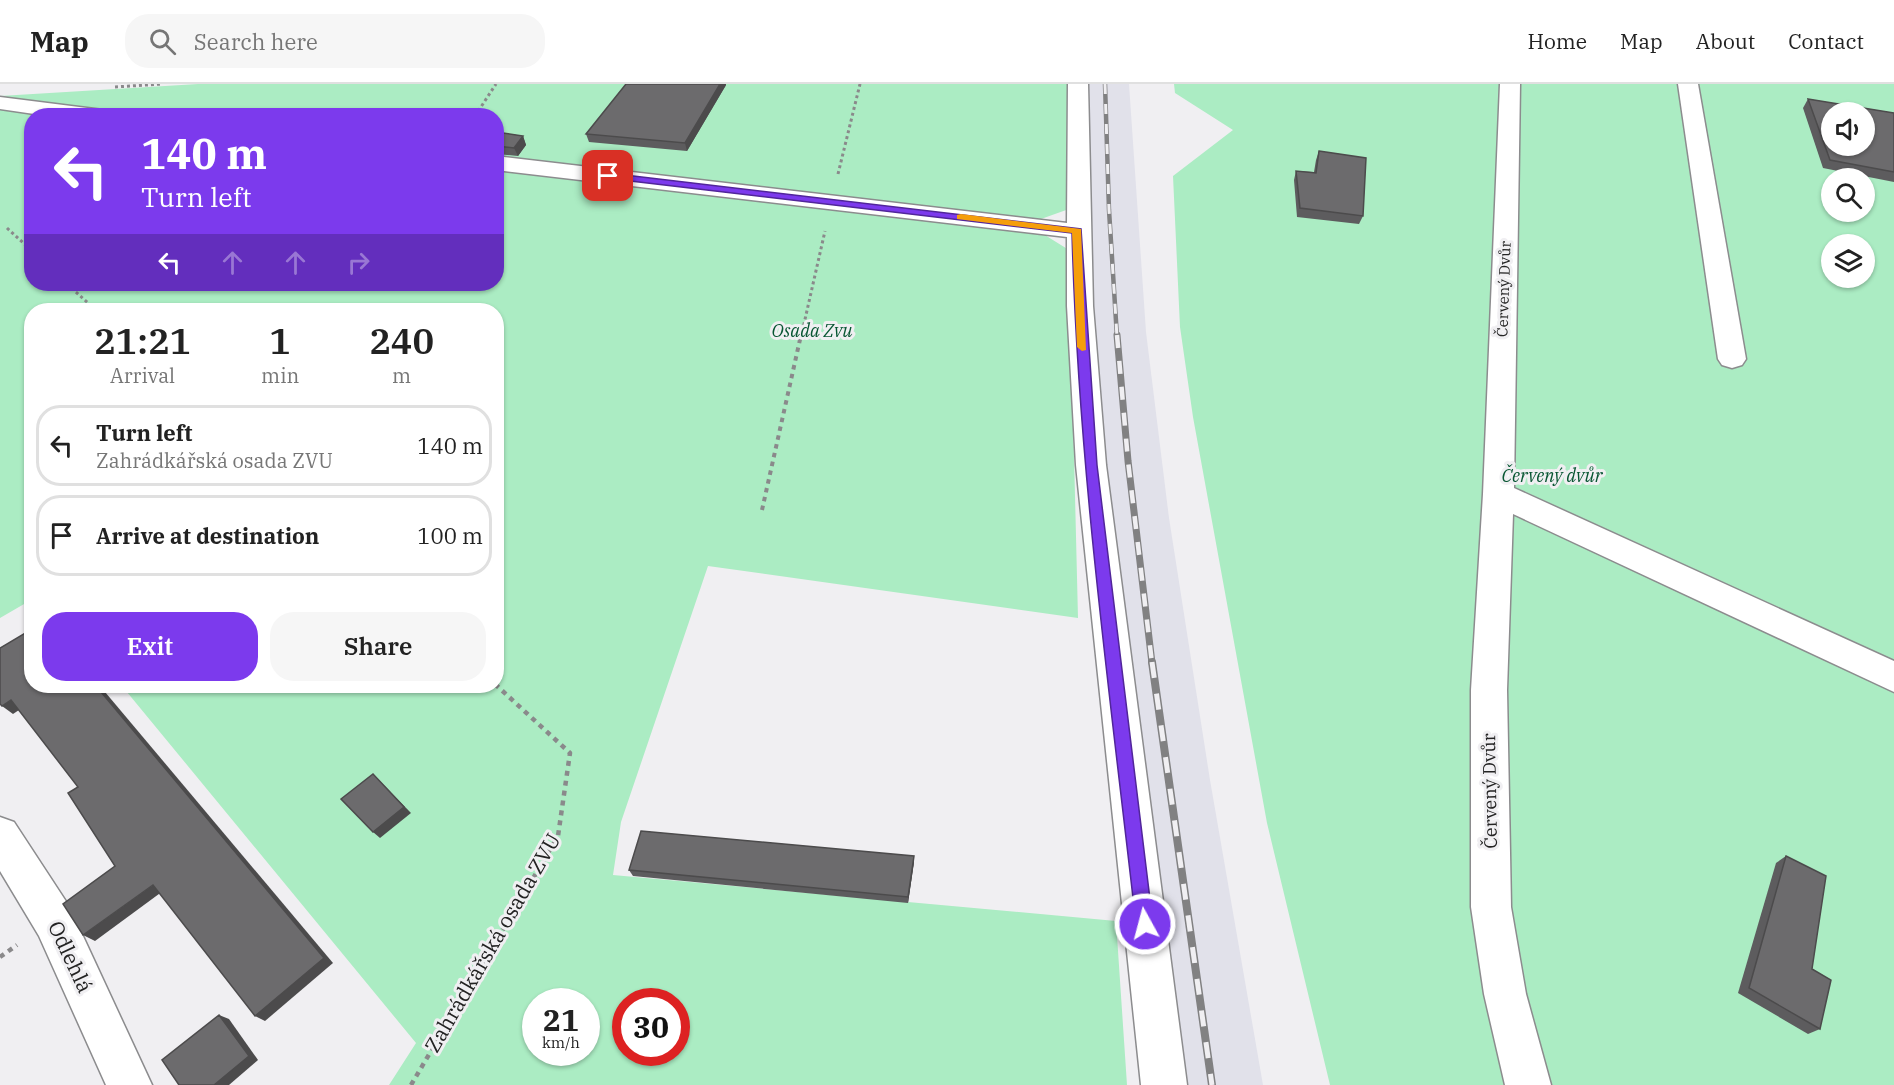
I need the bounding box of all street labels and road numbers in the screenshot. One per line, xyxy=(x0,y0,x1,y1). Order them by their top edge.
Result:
street label: Červený Dvůr xyxy=(1492,240,1515,337)
street label: Červený Dvůr xyxy=(1476,733,1502,849)
street label: Zahrádkářská osada ZVU xyxy=(418,828,566,1057)
street label: Odlehlá xyxy=(42,916,100,997)

